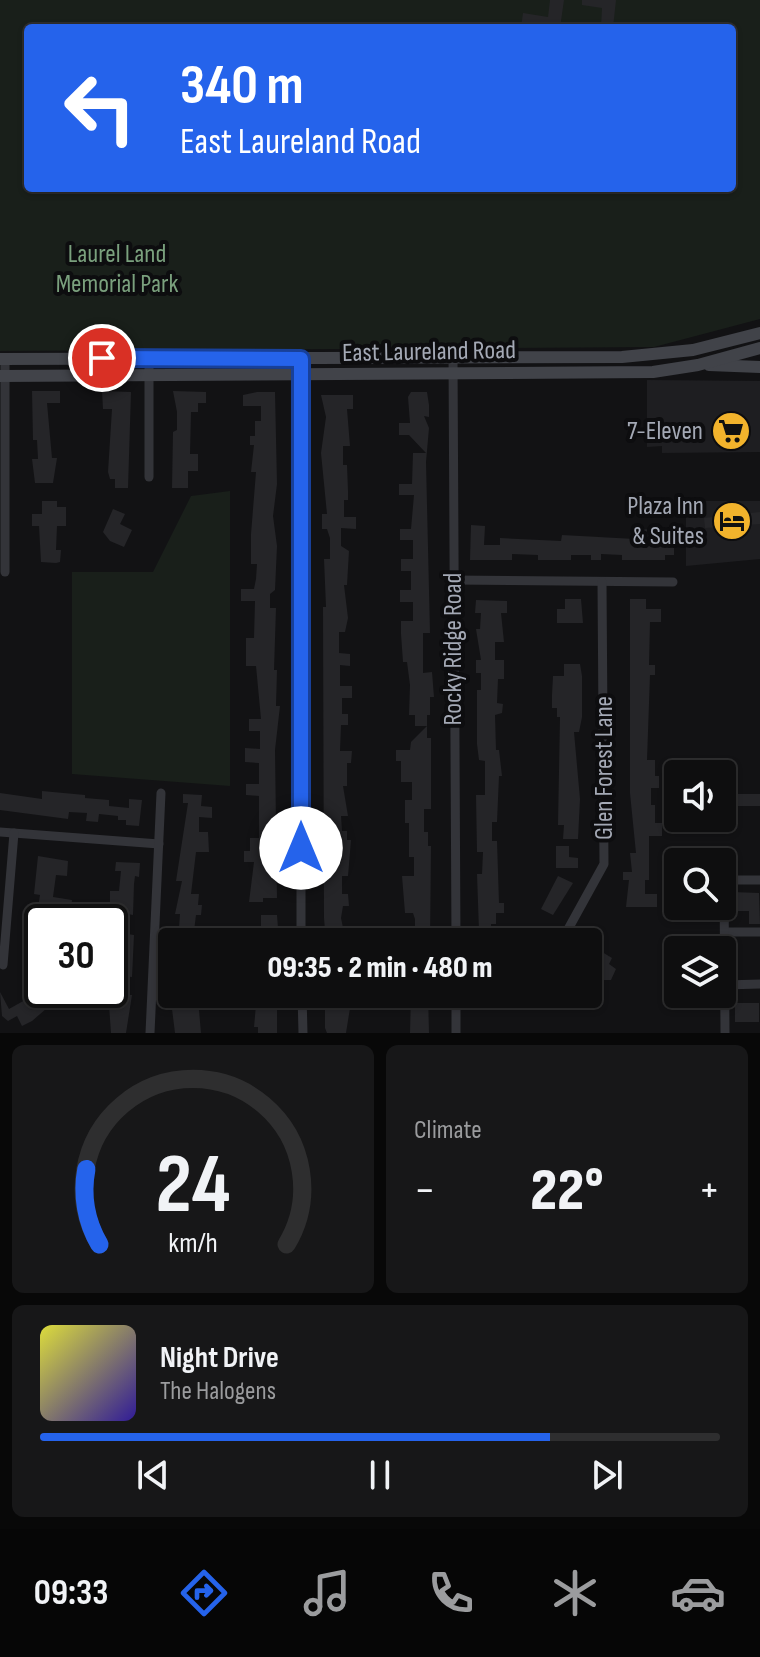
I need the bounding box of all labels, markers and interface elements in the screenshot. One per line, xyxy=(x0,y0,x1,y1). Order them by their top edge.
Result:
text: 340 m xyxy=(180,53,304,120)
icon: left xyxy=(48,56,152,160)
text: East Laureland Road xyxy=(180,121,421,164)
park label: Laurel Land Memorial Park xyxy=(56,239,178,300)
pin xyxy=(68,324,136,392)
street label: East Laureland Road xyxy=(342,335,516,369)
icon: arrive xyxy=(80,336,124,380)
supermarket icon: 7-Eleven xyxy=(710,410,752,452)
place label: 7-Eleven xyxy=(627,416,703,447)
place label: Plaza Inn & Suites xyxy=(627,491,704,552)
hotel icon: Plaza Inn & Suites xyxy=(711,500,753,542)
street label: Rocky Ridge Road xyxy=(438,573,469,725)
street label: Glen Forest Lane xyxy=(589,696,620,840)
map controls xyxy=(664,760,736,1008)
button: sound xyxy=(664,760,736,832)
position arrow xyxy=(259,806,343,890)
button: search xyxy=(664,848,736,920)
speed limit sign: 30 xyxy=(24,904,128,1008)
button: layers xyxy=(664,936,736,1008)
text: 09:35 · 2 min · 480 m xyxy=(268,950,492,986)
text: Climate xyxy=(414,1115,482,1146)
text: 24 xyxy=(156,1136,230,1236)
text: 22° xyxy=(530,1155,604,1227)
text: − xyxy=(414,1164,436,1217)
text: + xyxy=(698,1164,720,1217)
text: km/h xyxy=(168,1226,218,1261)
text: Night Drive xyxy=(160,1340,279,1376)
text: The Halogens xyxy=(160,1376,276,1407)
icon: previous xyxy=(131,1453,175,1497)
icon: pause xyxy=(358,1453,402,1497)
icon: next xyxy=(585,1453,629,1497)
icon: directions xyxy=(176,1565,232,1621)
icon: music xyxy=(299,1565,355,1621)
icon: phone xyxy=(423,1565,479,1621)
icon: climate xyxy=(547,1565,603,1621)
icon: car xyxy=(670,1565,726,1621)
text: 09:33 xyxy=(34,1572,108,1615)

